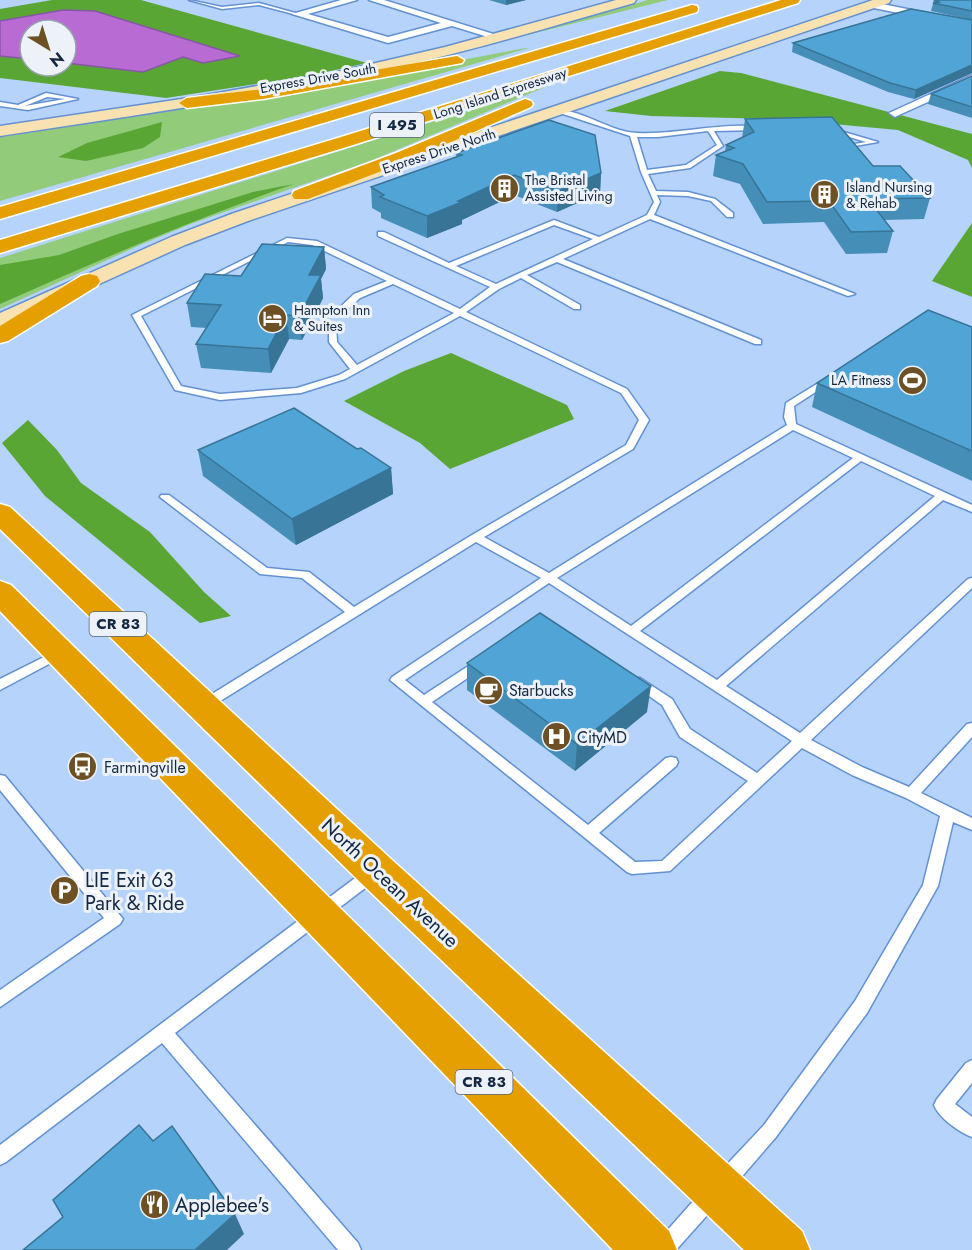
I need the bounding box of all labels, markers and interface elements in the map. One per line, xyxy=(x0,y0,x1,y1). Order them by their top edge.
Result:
north arrow xyxy=(18,18,78,78)
text: N xyxy=(45,46,69,72)
street label: Express Drive South xyxy=(258,58,378,98)
street label: Long Island Expressway xyxy=(431,62,570,124)
road number: I 495 xyxy=(370,113,424,137)
street label: Express Drive North xyxy=(380,123,498,179)
place label: The Bristal Assisted Living xyxy=(525,170,613,206)
building icon: The Bristal Assisted Living xyxy=(488,172,520,204)
place label: Island Nursing & Rehab xyxy=(846,177,932,213)
building icon: Island Nursing & Rehab xyxy=(809,179,841,211)
place label: Hampton Inn & Suites xyxy=(294,300,370,336)
hotel icon: Hampton Inn & Suites xyxy=(257,302,289,334)
sports icon: LA Fitness xyxy=(896,364,928,396)
place label: LA Fitness xyxy=(831,370,891,390)
road number: CR 83 xyxy=(90,612,146,636)
cafe icon: Starbucks xyxy=(472,674,504,706)
place label: Starbucks xyxy=(509,679,573,702)
hospital icon: CityMD xyxy=(540,721,572,753)
place label: CityMD xyxy=(577,726,627,749)
bus stop icon: Farmingville xyxy=(67,751,99,783)
place label: Farmingville xyxy=(104,756,186,779)
street label: North Ocean Avenue xyxy=(315,811,465,955)
place label: LIE Exit 63 Park & Ride xyxy=(85,866,184,918)
parking icon: LIE Exit 63 Park & Ride xyxy=(48,875,80,907)
road number: CR 83 xyxy=(456,1070,512,1094)
restaurant icon: Applebee's xyxy=(138,1189,170,1221)
place label: Applebee's xyxy=(175,1191,269,1220)

